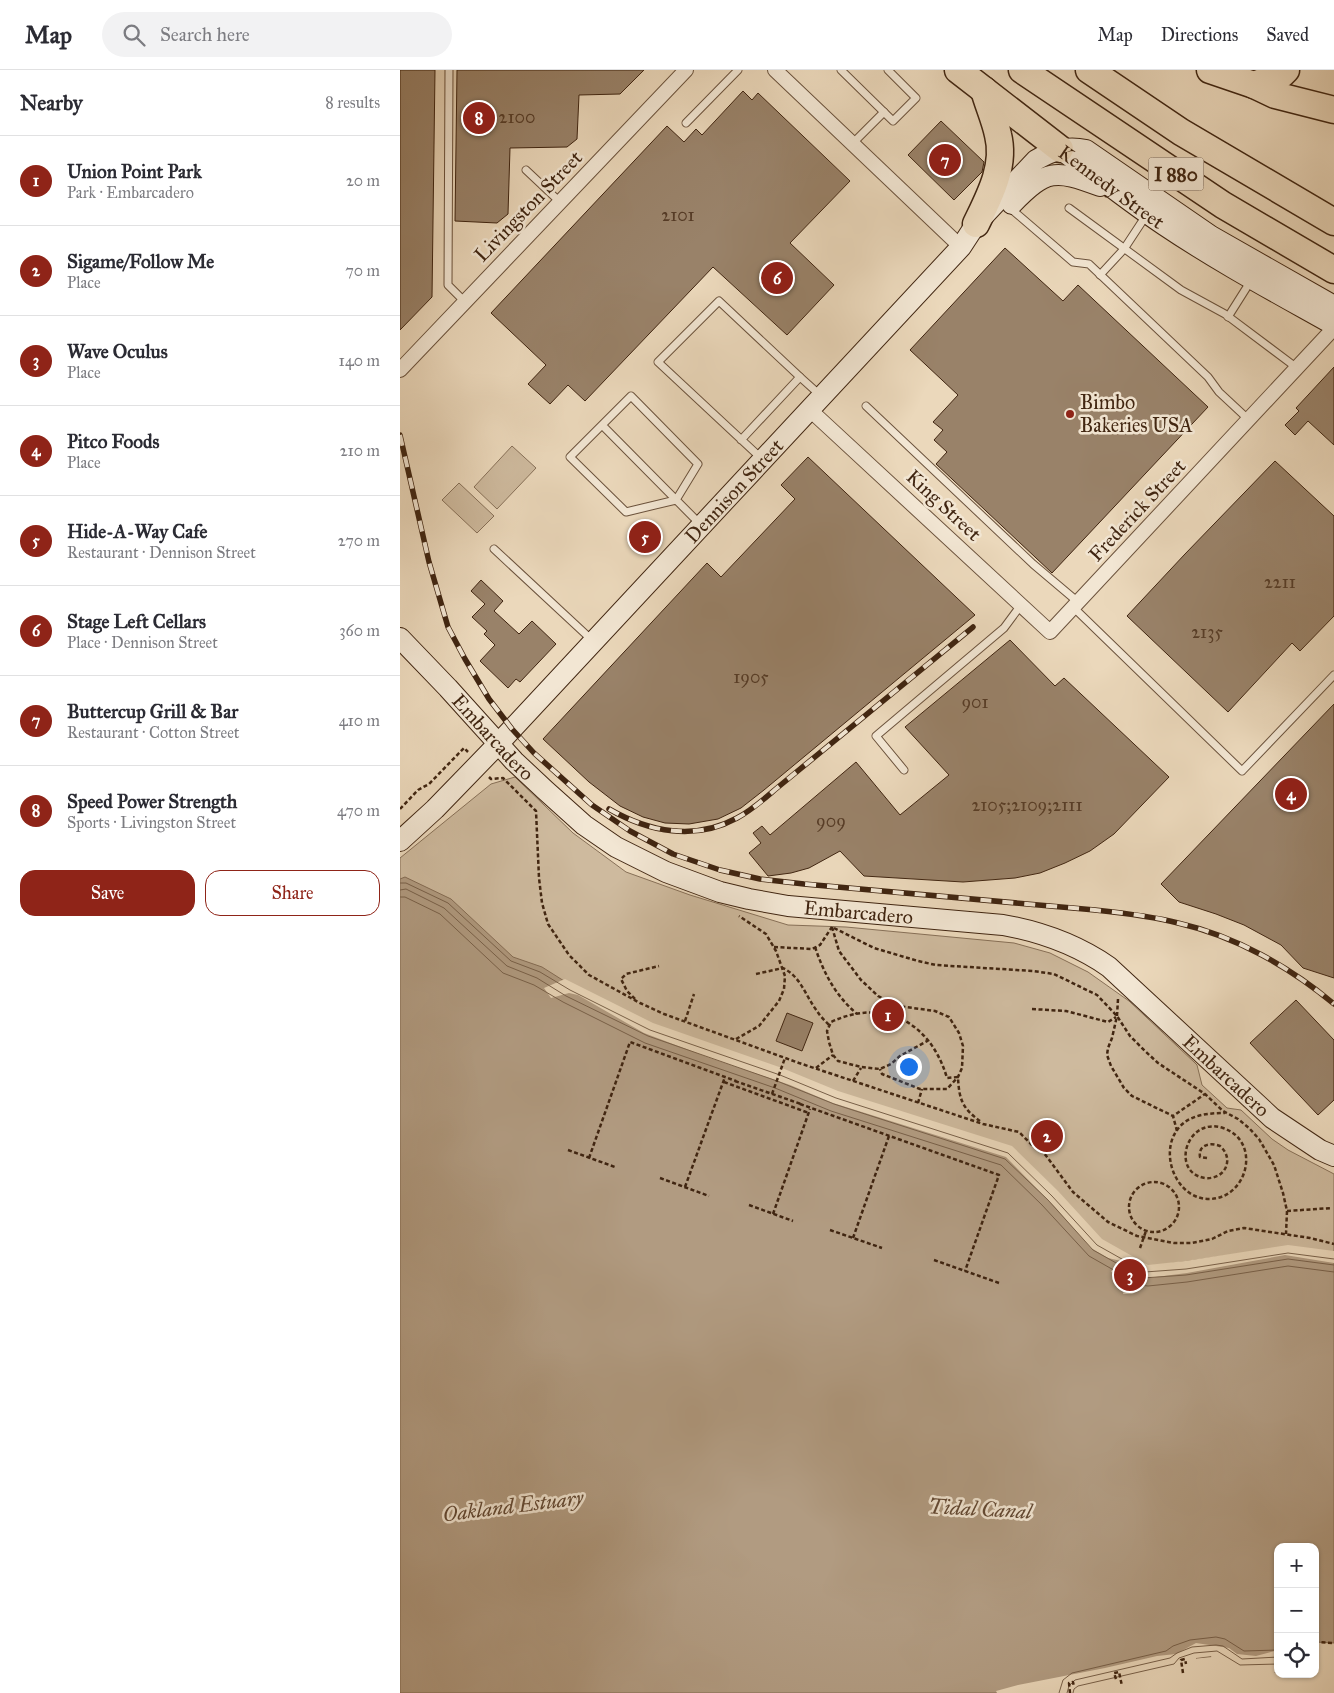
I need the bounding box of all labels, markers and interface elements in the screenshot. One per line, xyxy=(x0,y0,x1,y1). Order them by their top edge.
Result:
search box xyxy=(102,12,452,57)
text: Map xyxy=(25,20,72,50)
icon: search xyxy=(120,21,148,49)
text: Search here xyxy=(160,23,250,46)
text: Map xyxy=(1097,24,1133,46)
text: Directions xyxy=(1161,24,1238,46)
text: Saved xyxy=(1266,24,1309,46)
text: Nearby xyxy=(20,90,83,116)
text: 8 results xyxy=(325,93,380,112)
pin: 8 xyxy=(463,99,495,137)
house number: 2100 xyxy=(499,106,535,128)
street label: Kennedy Street xyxy=(1054,140,1169,234)
pin: 7 xyxy=(929,141,961,179)
street label: Livingston Street xyxy=(469,146,588,267)
road number: I 880 xyxy=(1148,158,1204,190)
text: Union Point Park xyxy=(67,160,202,183)
text: 1 xyxy=(33,171,39,190)
text: 20 m xyxy=(346,171,380,190)
text: Park · Embarcadero xyxy=(67,183,194,202)
house number: 2101 xyxy=(661,204,695,226)
text: Sigame/Follow Me xyxy=(67,250,214,273)
pin: 6 xyxy=(761,259,793,297)
text: 2 xyxy=(32,261,40,280)
text: 70 m xyxy=(345,261,380,280)
text: Place xyxy=(67,273,101,292)
text: Wave Oculus xyxy=(67,340,168,363)
text: 3 xyxy=(33,351,39,370)
text: 140 m xyxy=(339,351,380,370)
text: Place xyxy=(67,363,101,382)
place label: Bimbo Bakeries USA xyxy=(1080,390,1193,437)
marker: Bimbo Bakeries USA xyxy=(1064,408,1076,420)
text: Pitco Foods xyxy=(67,430,159,453)
street label: Dennison Street xyxy=(680,434,788,548)
text: 4 xyxy=(32,441,40,460)
text: 210 m xyxy=(340,441,380,460)
text: Place xyxy=(67,453,101,472)
street label: Frederick Street xyxy=(1083,454,1191,566)
street label: King Street xyxy=(901,464,986,547)
pin: 5 xyxy=(629,518,661,556)
text: Hide-A-Way Cafe xyxy=(67,520,207,543)
text: 5 xyxy=(32,531,40,550)
text: 270 m xyxy=(338,531,380,550)
text: Restaurant · Dennison Street xyxy=(67,543,256,562)
house number: 2211 xyxy=(1264,571,1296,593)
text: Stage Left Cellars xyxy=(67,610,206,633)
text: 6 xyxy=(32,621,40,640)
text: 360 m xyxy=(339,621,380,640)
house number: 2135 xyxy=(1191,621,1223,643)
text: Place · Dennison Street xyxy=(67,633,218,652)
house number: 1905 xyxy=(733,666,769,688)
street label: Embarcadero xyxy=(447,689,539,786)
house number: 901 xyxy=(961,691,989,713)
text: Buttercup Grill & Bar xyxy=(67,700,238,723)
text: 7 xyxy=(32,711,40,730)
text: 410 m xyxy=(339,711,380,730)
text: Restaurant · Cotton Street xyxy=(67,723,239,742)
pin: 4 xyxy=(1275,775,1307,813)
text: Speed Power Strength xyxy=(67,790,237,813)
house number: 2105;2109;2111 xyxy=(971,794,1083,816)
text: 8 xyxy=(32,801,40,820)
text: 470 m xyxy=(337,801,380,820)
house number: 909 xyxy=(816,810,846,832)
text: Sports · Livingston Street xyxy=(67,813,236,832)
button: Save xyxy=(20,870,195,916)
button: Share xyxy=(205,870,380,916)
street label: Embarcadero xyxy=(803,895,914,929)
pin: 1 xyxy=(872,996,904,1034)
street label: Embarcadero xyxy=(1178,1030,1275,1122)
your location xyxy=(896,1054,922,1080)
pin: 2 xyxy=(1031,1117,1063,1155)
pin: 3 xyxy=(1114,1256,1146,1294)
water label: Oakland Estuary xyxy=(441,1484,586,1528)
water label: Tidal Canal xyxy=(928,1493,1035,1525)
map controls xyxy=(1274,1543,1319,1678)
button: + xyxy=(1274,1543,1319,1588)
button: − xyxy=(1274,1588,1319,1633)
button: locate xyxy=(1274,1633,1319,1678)

